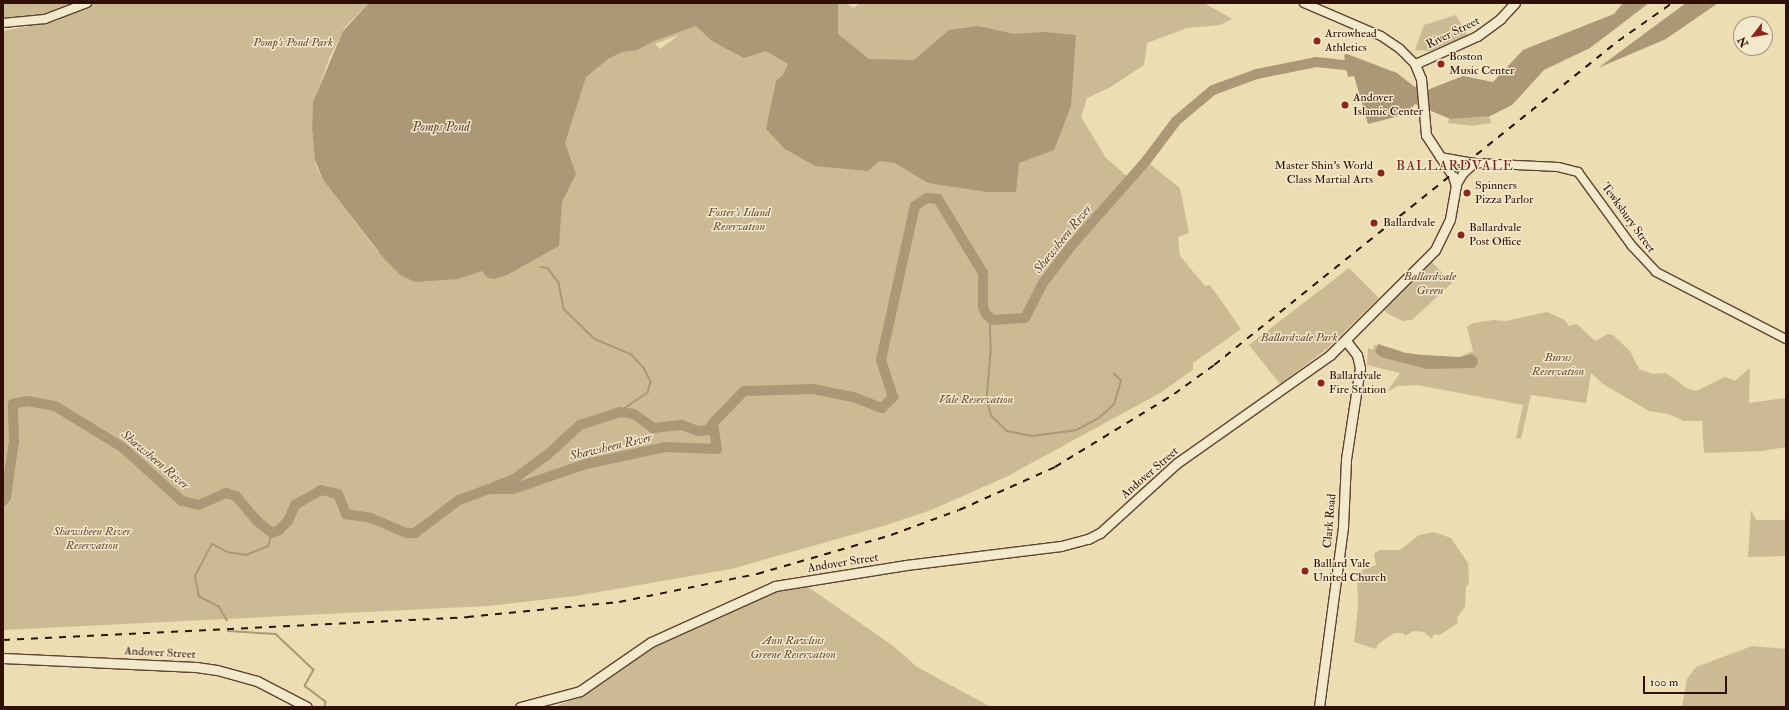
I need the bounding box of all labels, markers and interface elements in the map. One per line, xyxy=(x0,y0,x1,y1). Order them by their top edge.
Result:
street label: River Street xyxy=(1424,14,1482,52)
north arrow xyxy=(1733,16,1773,56)
place label: Arrowhead Athletics xyxy=(1325,27,1377,55)
text: N xyxy=(1735,34,1751,50)
park label: Pomp's Pond Park xyxy=(253,36,333,50)
marker: Arrowhead Athletics xyxy=(1312,36,1322,46)
place label: Boston Music Center xyxy=(1449,50,1515,78)
marker: Boston Music Center xyxy=(1436,59,1446,69)
place label: Andover Islamic Center xyxy=(1353,91,1423,119)
marker: Andover Islamic Center xyxy=(1340,100,1350,110)
water label: Pomps Pond xyxy=(412,119,470,135)
district label: BALLARDVALE xyxy=(1396,158,1514,174)
place label: Master Shin's World Class Martial Arts xyxy=(1274,159,1373,187)
marker: Master Shin's World Class Martial Arts xyxy=(1376,168,1386,178)
place label: Spinners Pizza Parlor xyxy=(1475,179,1534,207)
street label: Tewksbury Street xyxy=(1598,180,1658,256)
marker: Spinners Pizza Parlor xyxy=(1462,188,1472,198)
water label: Shawsheen River xyxy=(1030,201,1096,277)
park label: Foster's Island Reservation xyxy=(708,206,770,234)
place label: Ballardvale xyxy=(1383,216,1435,230)
marker: Ballardvale xyxy=(1368,217,1380,229)
place label: Ballardvale Post Office xyxy=(1469,221,1521,249)
marker: Ballardvale Post Office xyxy=(1456,230,1466,240)
park label: Ballardvale Green xyxy=(1404,270,1456,298)
park label: Ballardvale Park xyxy=(1261,331,1337,345)
park label: Burns Reservation xyxy=(1532,351,1584,379)
place label: Ballardvale Fire Station xyxy=(1329,369,1386,397)
marker: Ballardvale Fire Station xyxy=(1316,378,1326,388)
park label: Vale Reservation xyxy=(939,393,1013,407)
water label: Shawsheen River xyxy=(118,427,192,493)
water label: Shawsheen River xyxy=(568,430,654,464)
street label: Andover Street xyxy=(1118,444,1182,502)
street label: Clark Road xyxy=(1320,493,1340,549)
park label: Shawsheen River Reservation xyxy=(53,525,131,553)
street label: Andover Street xyxy=(807,550,879,576)
place label: Ballard Vale United Church xyxy=(1313,557,1386,585)
marker: Ballard Vale United Church xyxy=(1300,566,1310,576)
park label: Ann Rawlins Greene Reservation xyxy=(750,634,836,662)
street label: Andover Street xyxy=(124,644,196,662)
scale bar xyxy=(1645,668,1729,694)
text: 100 m xyxy=(1650,675,1678,690)

